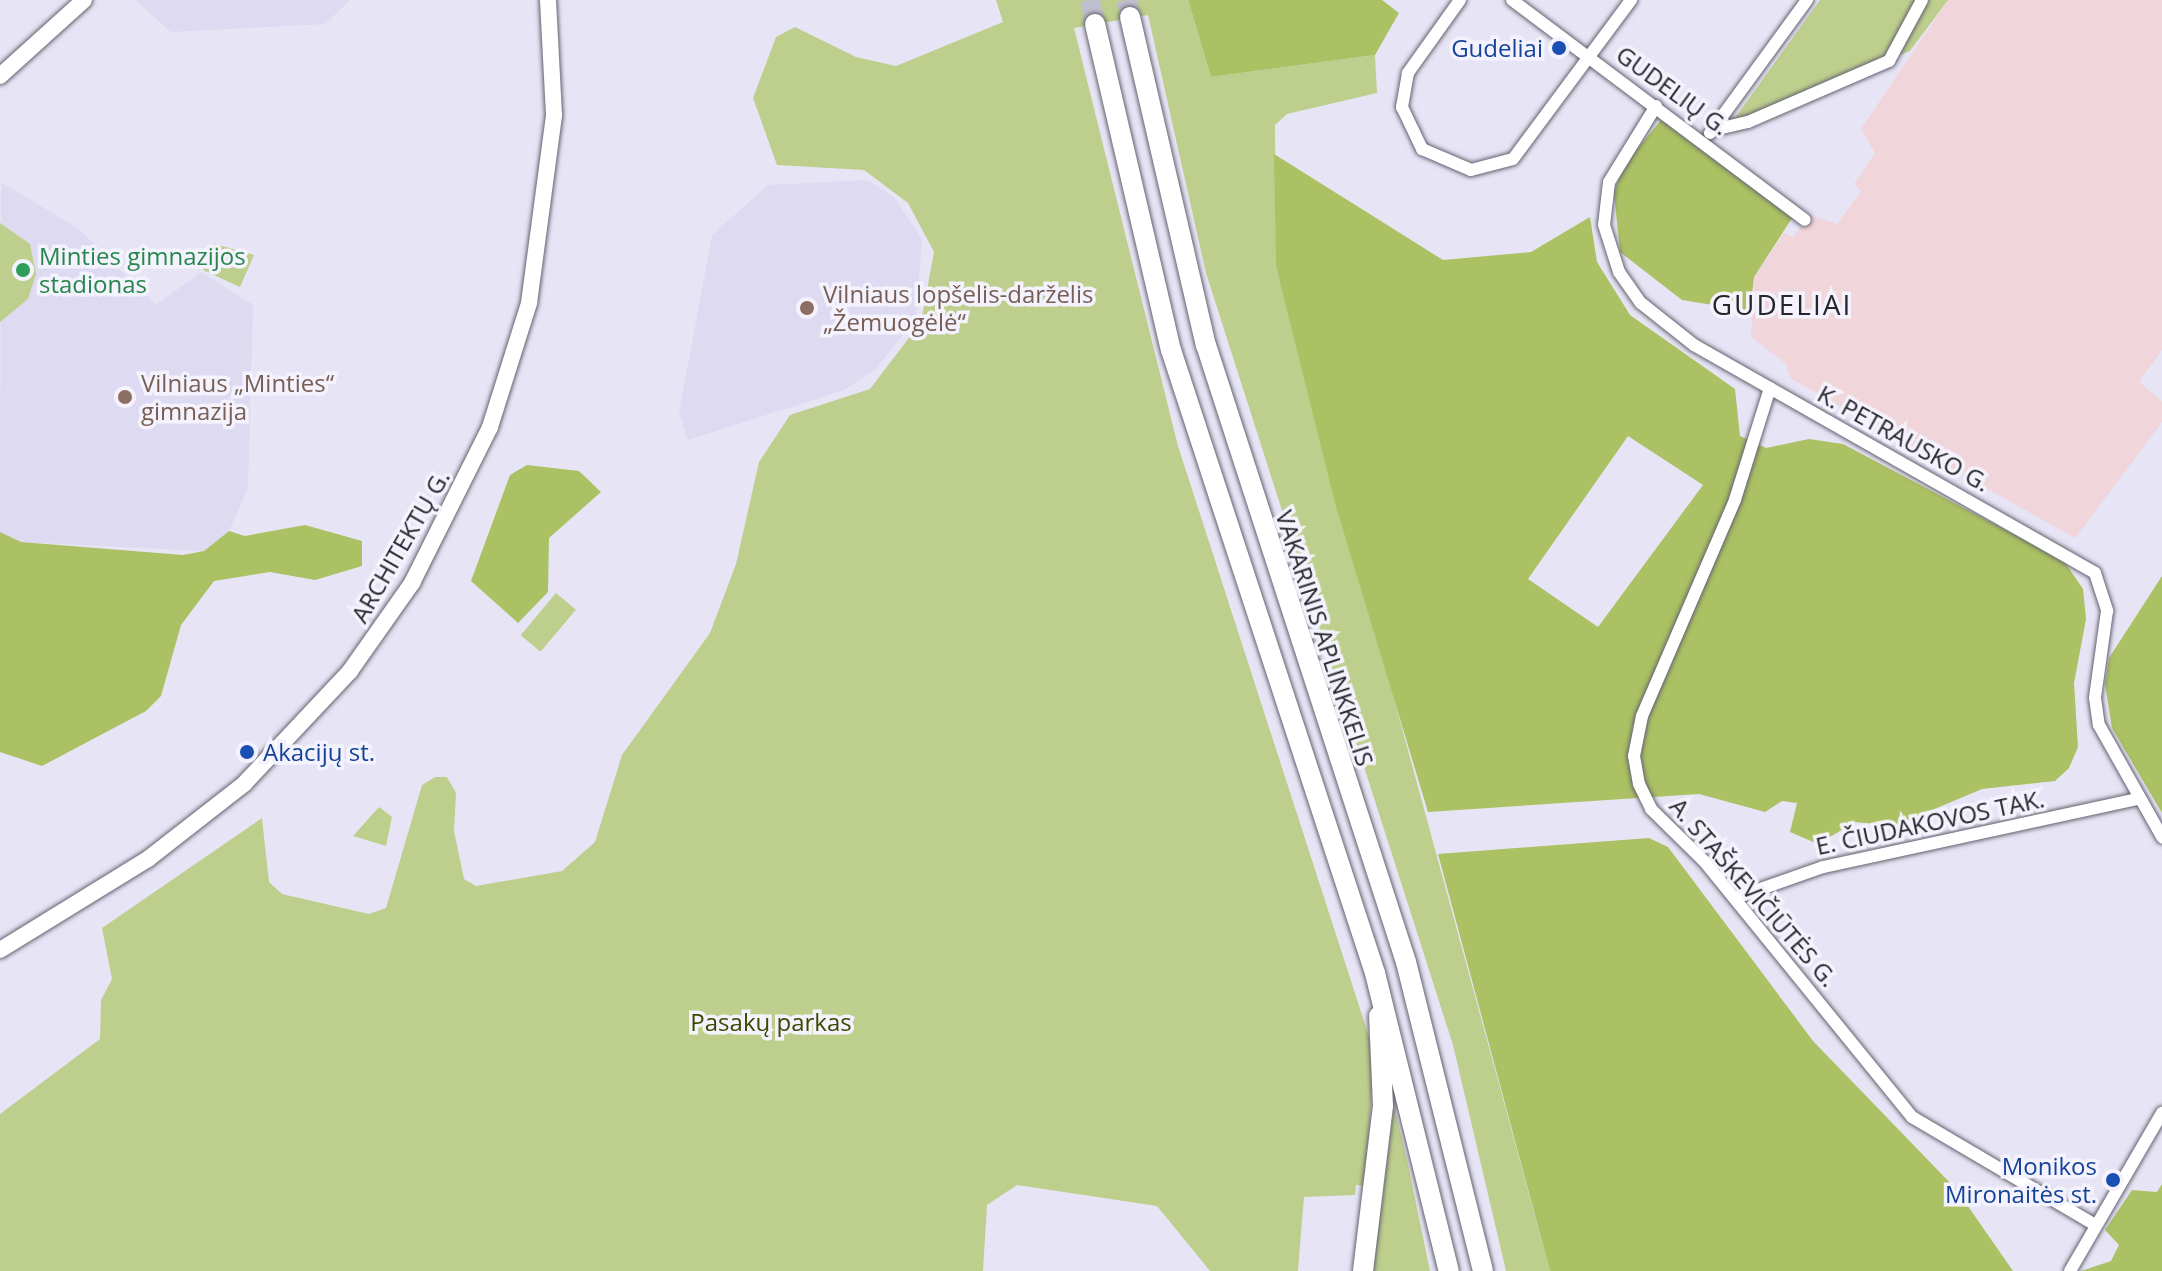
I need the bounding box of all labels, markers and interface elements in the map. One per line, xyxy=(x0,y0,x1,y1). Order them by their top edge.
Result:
place label: Gudeliai xyxy=(1451,34,1543,62)
marker: Gudeliai xyxy=(1550,39,1568,57)
street label: GUDELIŲ G. xyxy=(1611,39,1735,141)
place label: Minties gimnazijos stadionas xyxy=(39,242,246,298)
marker: Minties gimnazijos stadionas xyxy=(14,261,32,279)
place label: Vilniaus lopšelis-darželis „Žemuogėlė“ xyxy=(823,280,1093,336)
district label: GUDELIAI xyxy=(1712,287,1852,321)
marker: Vilniaus lopšelis-darželis „Žemuogėlė“ xyxy=(798,299,816,317)
place label: Vilniaus „Minties“ gimnazija xyxy=(141,369,334,425)
street label: K. PETRAUSKO G. xyxy=(1813,379,1995,497)
marker: Vilniaus „Minties“ gimnazija xyxy=(116,388,134,406)
street label: ARCHITEKTŲ G. xyxy=(345,465,455,627)
street label: VAKARINIS APLINKKELIS xyxy=(1270,507,1380,769)
place label: Akacijų st. xyxy=(263,738,375,766)
marker: Akacijų st. xyxy=(238,743,256,761)
street label: E. ČIUDAKOVOS TAK. xyxy=(1813,784,2047,860)
street label: A. STAŠKEVIČIŪTĖS G. xyxy=(1664,792,1844,992)
park label: Pasakų parkas xyxy=(690,1008,852,1036)
place label: Monikos Mironaitės st. xyxy=(1945,1152,2097,1208)
marker: Monikos Mironaitės st. xyxy=(2104,1171,2122,1189)

